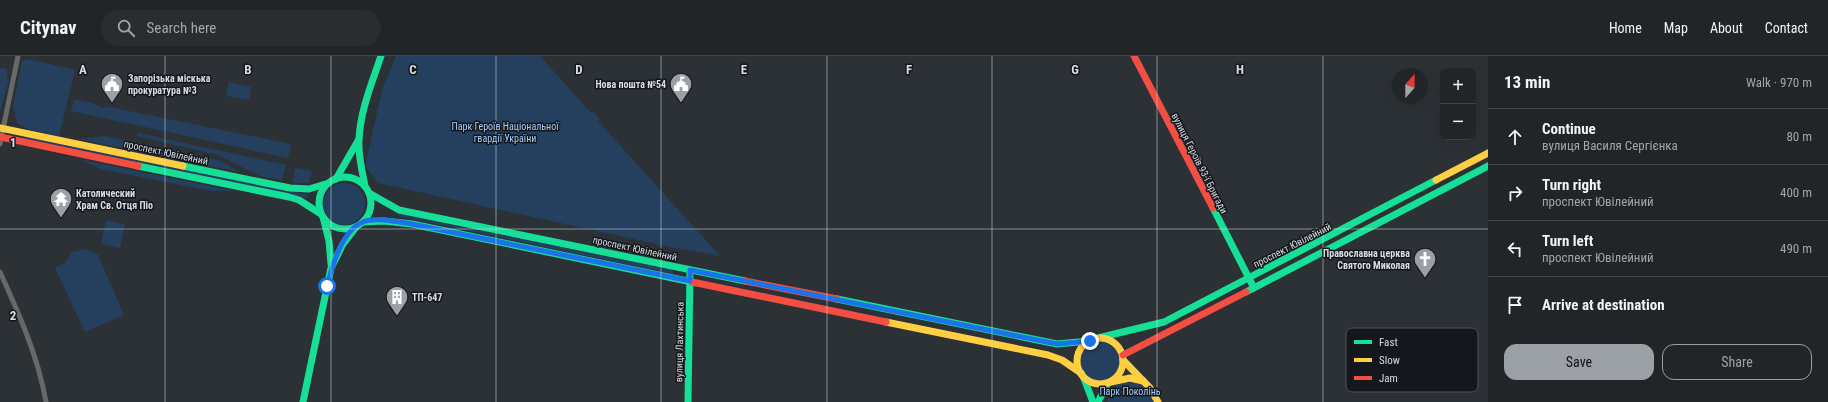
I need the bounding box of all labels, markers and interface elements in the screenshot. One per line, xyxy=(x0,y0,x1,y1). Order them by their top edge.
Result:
search box xyxy=(101,10,381,46)
text: Citynav xyxy=(20,16,77,39)
icon: search xyxy=(115,17,137,39)
text: Search here xyxy=(147,19,216,37)
text: Home xyxy=(1609,20,1642,36)
text: Map xyxy=(1664,20,1688,36)
text: About xyxy=(1710,20,1743,36)
text: Contact xyxy=(1765,20,1808,36)
text: A xyxy=(79,62,87,77)
text: B xyxy=(244,62,252,77)
text: C xyxy=(409,62,417,77)
text: D xyxy=(575,62,583,77)
text: E xyxy=(741,62,748,77)
text: F xyxy=(906,62,912,77)
text: G xyxy=(1071,62,1079,77)
text: H xyxy=(1236,62,1244,77)
north arrow xyxy=(1392,68,1428,104)
map controls xyxy=(1440,68,1476,140)
button: + xyxy=(1440,68,1476,104)
public building icon: Запорізька міскька прокуратура №3 xyxy=(99,71,125,104)
public building icon: Нова пошта №54 xyxy=(668,71,694,104)
text: 13 min xyxy=(1504,72,1550,92)
place label: Запорізька міскька прокуратура №3 xyxy=(128,73,211,96)
text: Walk · 970 m xyxy=(1746,75,1812,90)
place label: Нова пошта №54 xyxy=(595,79,666,90)
button: − xyxy=(1440,104,1476,140)
street label: вулиця Героїв 93-ї Бригади xyxy=(1169,111,1230,215)
text: Continue xyxy=(1542,120,1596,138)
park label: Парк Героїв Національної гвардії України xyxy=(451,121,559,144)
icon: ahead xyxy=(1504,126,1526,148)
text: 80 m xyxy=(1786,129,1812,144)
text: 1 xyxy=(10,135,16,150)
street label: проспект Ювілейний xyxy=(123,138,209,167)
text: вулиця Василя Сергієнка xyxy=(1542,138,1678,153)
text: Turn right xyxy=(1542,176,1601,194)
icon: right xyxy=(1504,182,1526,204)
text: 400 m xyxy=(1780,185,1812,200)
temple icon: Католический Храм Св. Отця Піо xyxy=(48,186,74,219)
place label: Католический Храм Св. Отця Піо xyxy=(76,188,153,211)
text: проспект Ювілейний xyxy=(1542,194,1654,209)
street label: проспект Ювілейний xyxy=(1251,221,1333,270)
text: Turn left xyxy=(1542,232,1593,250)
street label: проспект Ювілейний xyxy=(592,234,678,263)
icon: left xyxy=(1504,238,1526,260)
text: 490 m xyxy=(1780,241,1812,256)
church icon: Православна церква Святого Миколая xyxy=(1412,246,1438,279)
place label: Православна церква Святого Миколая xyxy=(1323,248,1410,271)
text: проспект Ювілейний xyxy=(1542,250,1654,265)
route start xyxy=(318,277,336,295)
building icon: ТП-647 xyxy=(384,284,410,317)
place label: ТП-647 xyxy=(412,292,442,303)
icon: arrive xyxy=(1504,294,1526,316)
text: Arrive at destination xyxy=(1542,296,1665,314)
street label: вулиця Лахтинська xyxy=(673,302,686,382)
text: 2 xyxy=(10,308,17,323)
legend xyxy=(1346,328,1478,392)
route end xyxy=(1081,332,1099,350)
text: Fast xyxy=(1379,336,1398,349)
button: Save xyxy=(1504,344,1654,380)
button: Share xyxy=(1662,344,1812,380)
text: Slow xyxy=(1379,354,1400,367)
text: Jam xyxy=(1379,372,1398,385)
park label: Парк Поколінь xyxy=(1099,386,1161,397)

